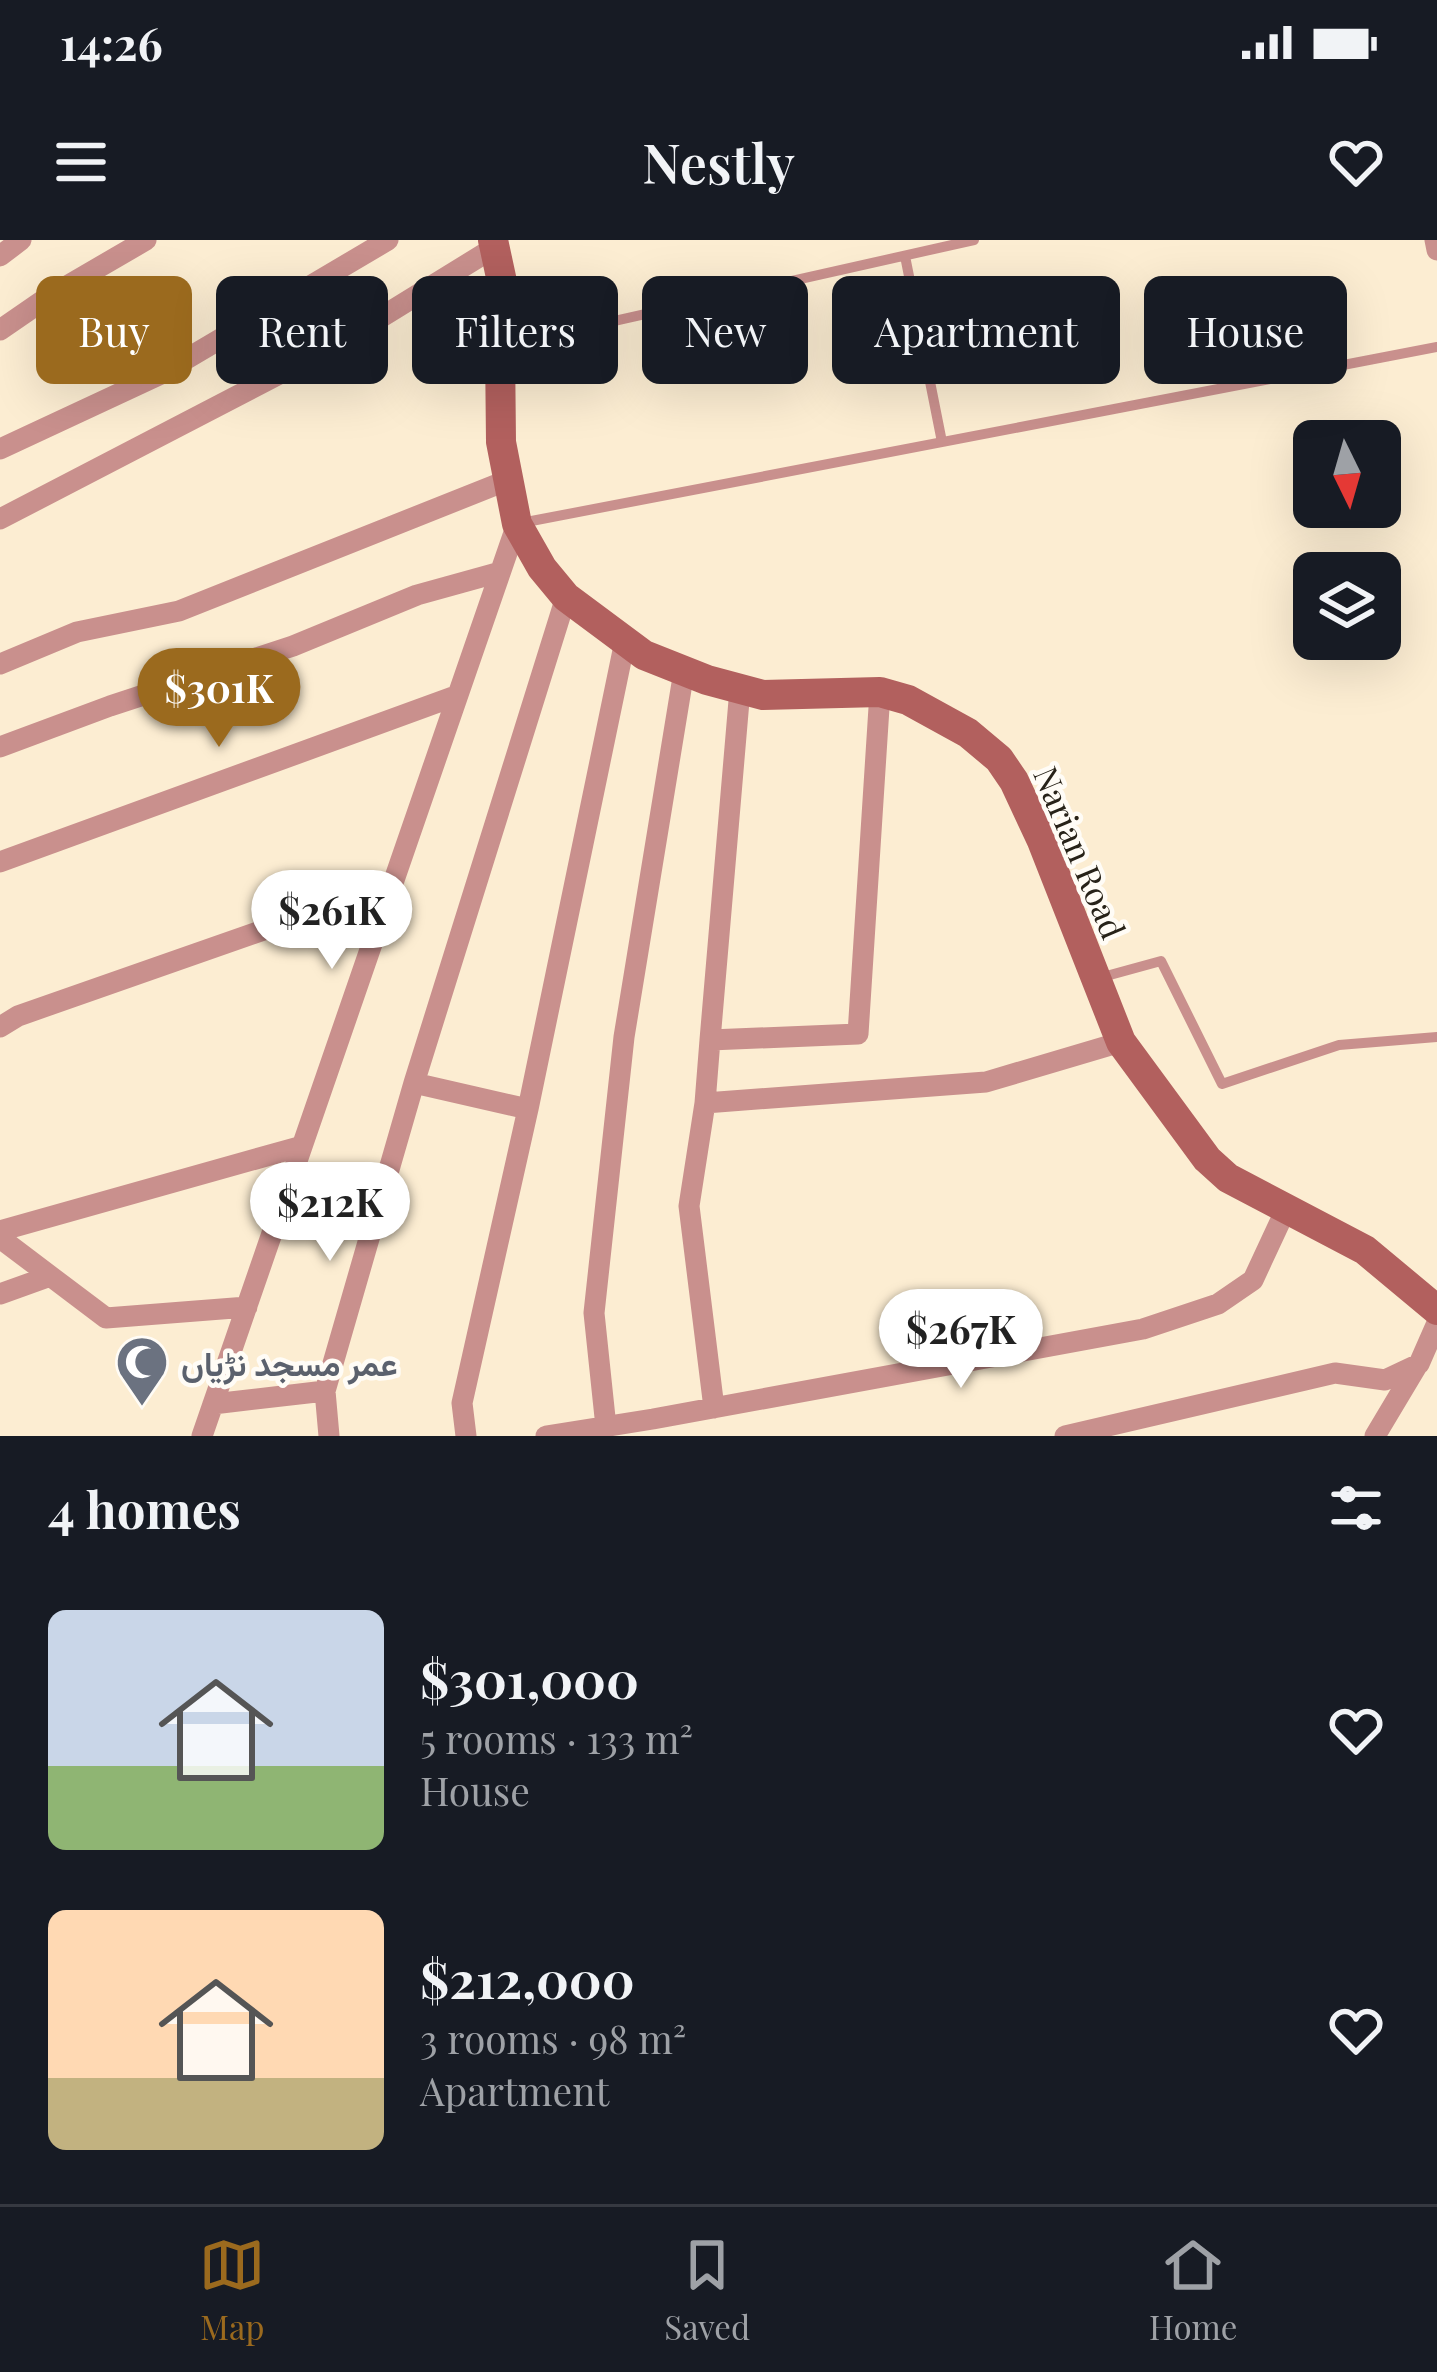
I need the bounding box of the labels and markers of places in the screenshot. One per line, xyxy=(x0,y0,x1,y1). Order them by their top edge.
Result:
pin: $301K xyxy=(135,648,303,750)
pin: $261K xyxy=(248,870,416,972)
pin: $212K xyxy=(246,1162,414,1264)
pin: $267K xyxy=(877,1289,1045,1391)
mosque icon: عمر مسجد نڑیاں xyxy=(114,1334,170,1408)
place label: عمر مسجد نڑیاں xyxy=(181,1340,398,1385)

